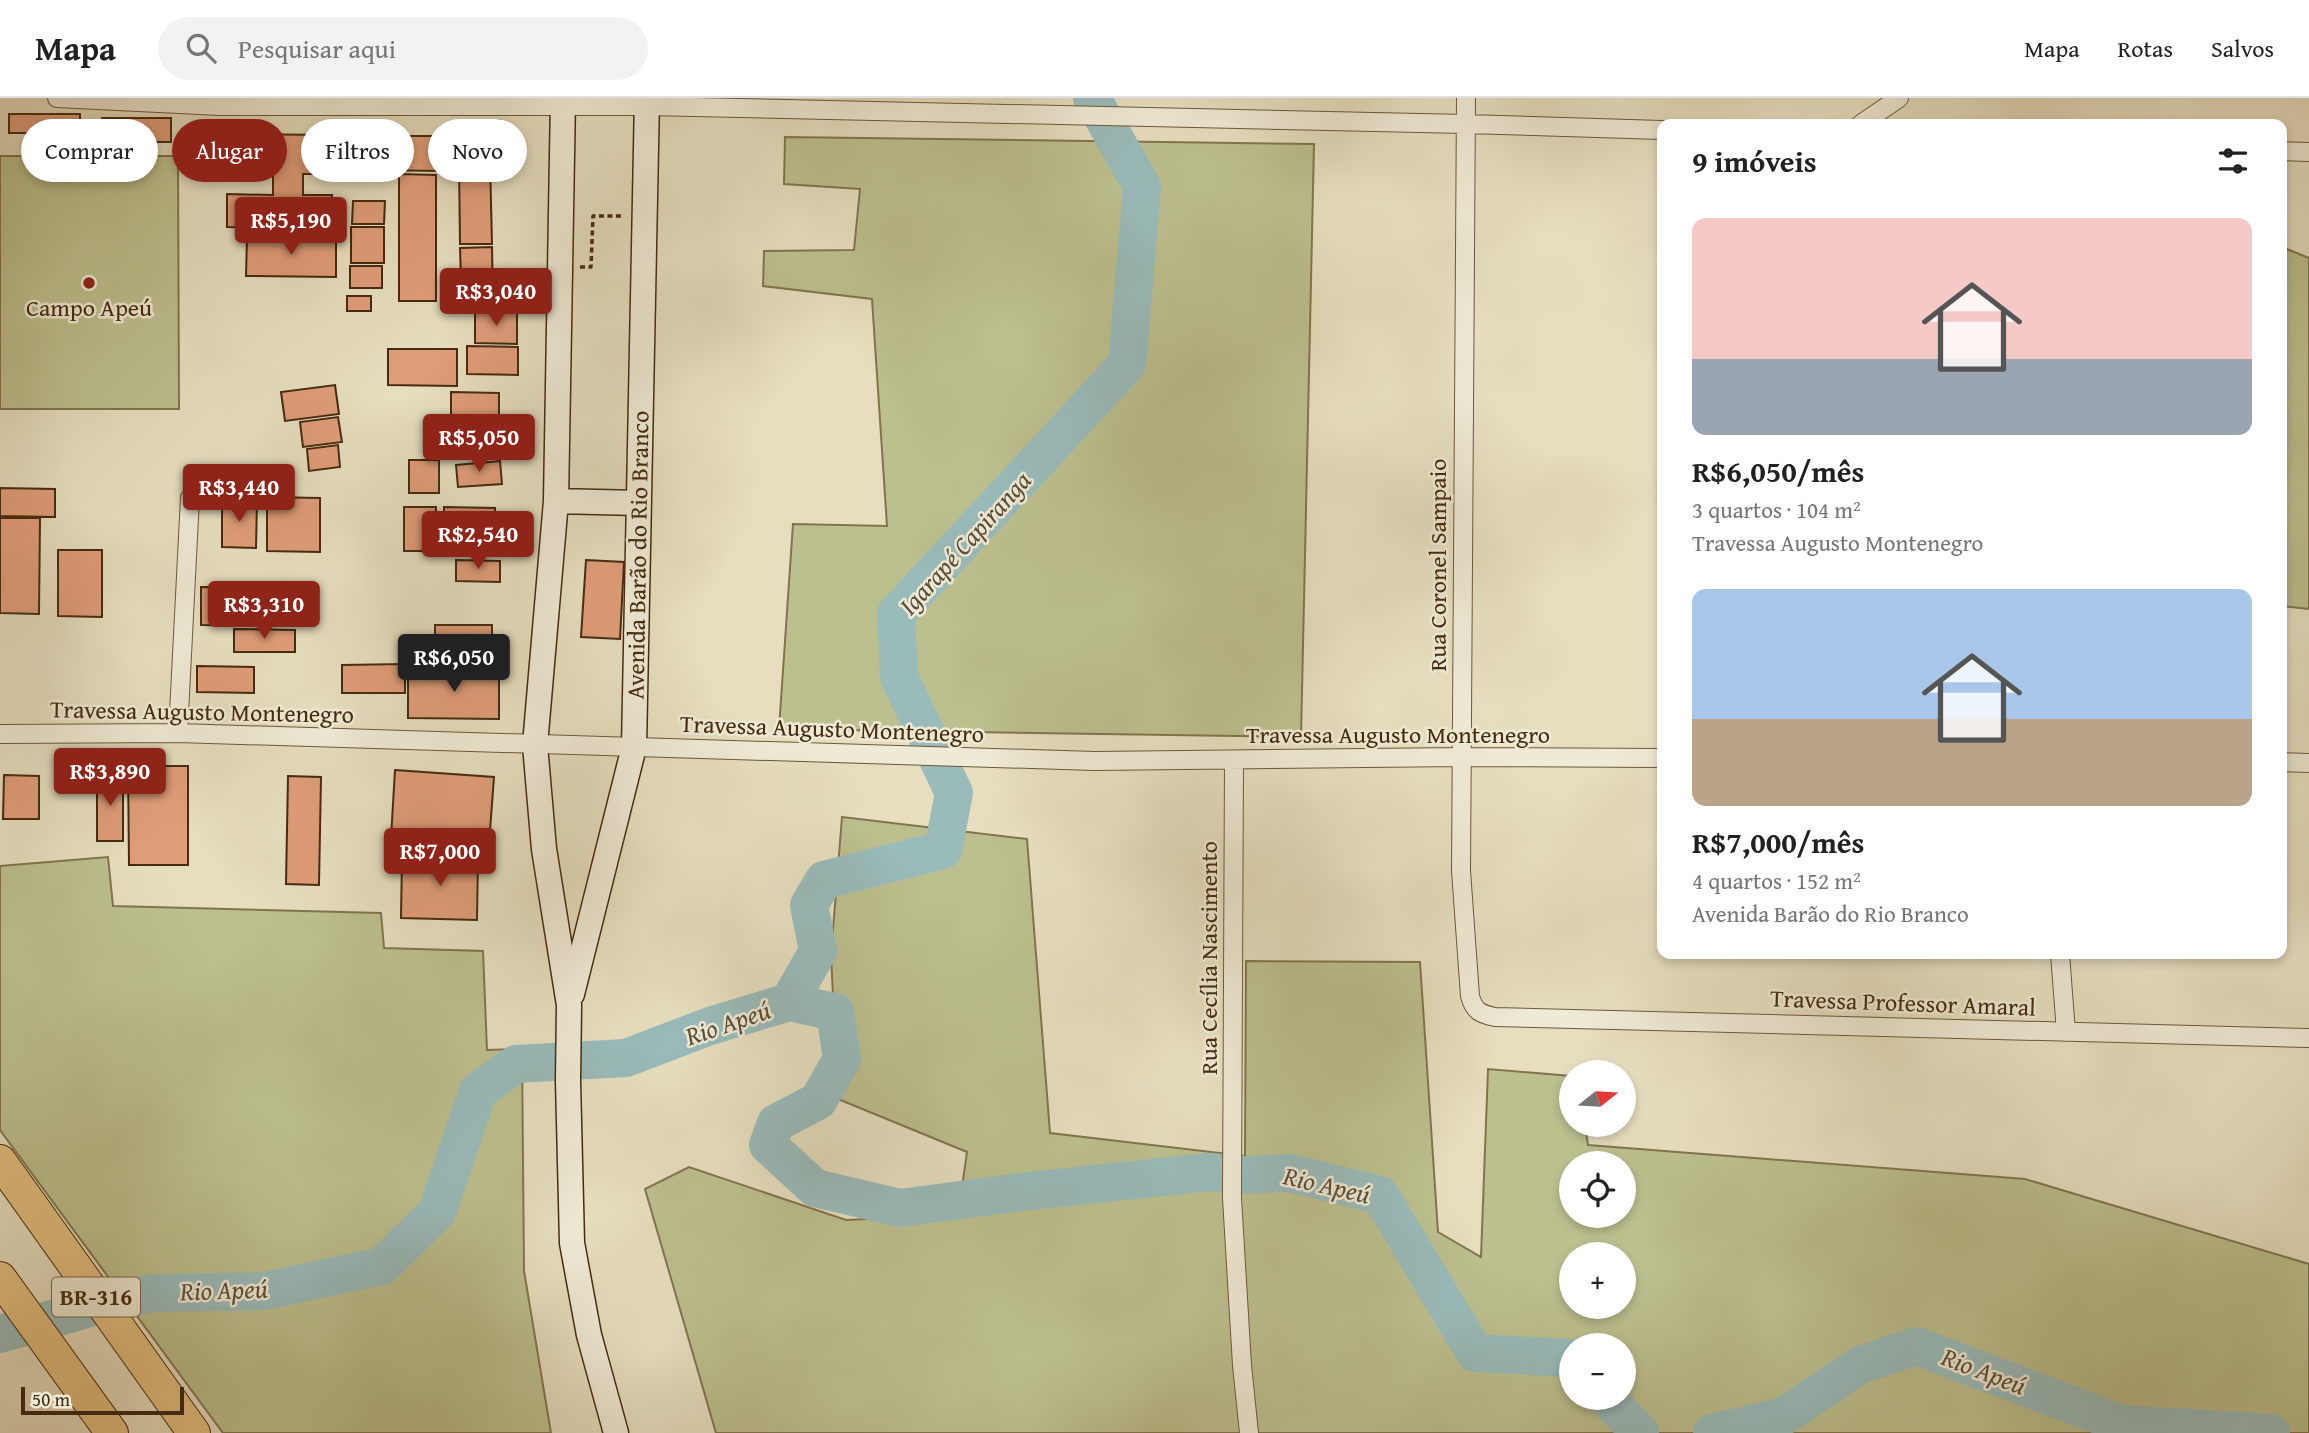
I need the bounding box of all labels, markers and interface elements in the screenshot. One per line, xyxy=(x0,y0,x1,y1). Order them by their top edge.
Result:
search box xyxy=(158,17,648,80)
text: Mapa xyxy=(35,24,116,72)
icon: search xyxy=(182,29,220,67)
text: Pesquisar aqui xyxy=(238,29,396,68)
text: Mapa xyxy=(2024,31,2080,66)
text: Rotas xyxy=(2118,31,2173,66)
text: Salvos xyxy=(2211,31,2274,66)
chip: Comprar xyxy=(21,119,158,182)
chip: Alugar xyxy=(172,119,287,182)
chip: Filtros xyxy=(301,119,414,182)
chip: Novo xyxy=(428,119,527,182)
text: 9 imóveis xyxy=(1692,139,1817,183)
icon: filters xyxy=(2214,142,2252,180)
pin: R$5,190 xyxy=(226,198,356,257)
text: R$5,190 xyxy=(251,203,331,236)
icon: home xyxy=(1909,264,2035,390)
pin: R$3,040 xyxy=(431,268,561,328)
text: R$3,040 xyxy=(456,274,536,307)
marker: Campo Apeú xyxy=(81,275,97,291)
place label: Campo Apeú xyxy=(26,290,152,325)
street label: Avenida Barão do Rio Branco xyxy=(617,410,658,700)
pin: R$5,050 xyxy=(414,414,544,474)
text: R$5,050 xyxy=(439,420,519,453)
text: R$6,050/mês xyxy=(1692,449,1864,493)
street label: Rua Coronel Sampaio xyxy=(1420,458,1455,672)
water label: Igarapé Capiranga xyxy=(889,462,1040,623)
pin: R$3,440 xyxy=(174,464,304,524)
text: R$3,440 xyxy=(199,470,279,503)
text: 3 quartos · 104 m² xyxy=(1692,493,1861,526)
pin: R$2,540 xyxy=(413,512,543,571)
text: R$2,540 xyxy=(438,517,518,550)
text: Travessa Augusto Montenegro xyxy=(1692,526,1983,559)
pin: R$3,310 xyxy=(199,582,329,641)
text: R$3,310 xyxy=(224,587,304,620)
pin: R$6,050 xyxy=(389,634,519,694)
icon: home xyxy=(1909,635,2035,761)
text: R$6,050 xyxy=(414,640,494,673)
street label: Travessa Augusto Montenegro xyxy=(50,691,354,732)
street label: Travessa Augusto Montenegro xyxy=(679,706,985,751)
street label: Travessa Augusto Montenegro xyxy=(1246,717,1550,752)
pin: R$3,890 xyxy=(45,748,175,808)
text: R$3,890 xyxy=(70,754,150,787)
text: R$7,000/mês xyxy=(1692,820,1864,864)
pin: R$7,000 xyxy=(375,828,505,888)
text: R$7,000 xyxy=(400,834,480,867)
street label: Rua Cecília Nascimento xyxy=(1191,841,1226,1075)
text: 4 quartos · 152 m² xyxy=(1692,864,1861,897)
text: Avenida Barão do Rio Branco xyxy=(1692,897,1969,930)
street label: Travessa Professor Amaral xyxy=(1770,980,2037,1025)
water label: Rio Apeú xyxy=(679,990,776,1056)
north arrow xyxy=(1559,1060,1636,1138)
map controls xyxy=(1559,1060,1636,1410)
button: locate xyxy=(1559,1151,1636,1228)
water label: Rio Apeú xyxy=(1279,1155,1374,1213)
button: + xyxy=(1559,1242,1636,1319)
water label: Rio Apeú xyxy=(178,1268,269,1311)
road number: BR-316 xyxy=(52,1278,140,1316)
button: − xyxy=(1559,1333,1636,1410)
water label: Rio Apeú xyxy=(1935,1336,2032,1405)
scale bar xyxy=(21,1384,184,1416)
text: 50 m xyxy=(32,1385,70,1413)

